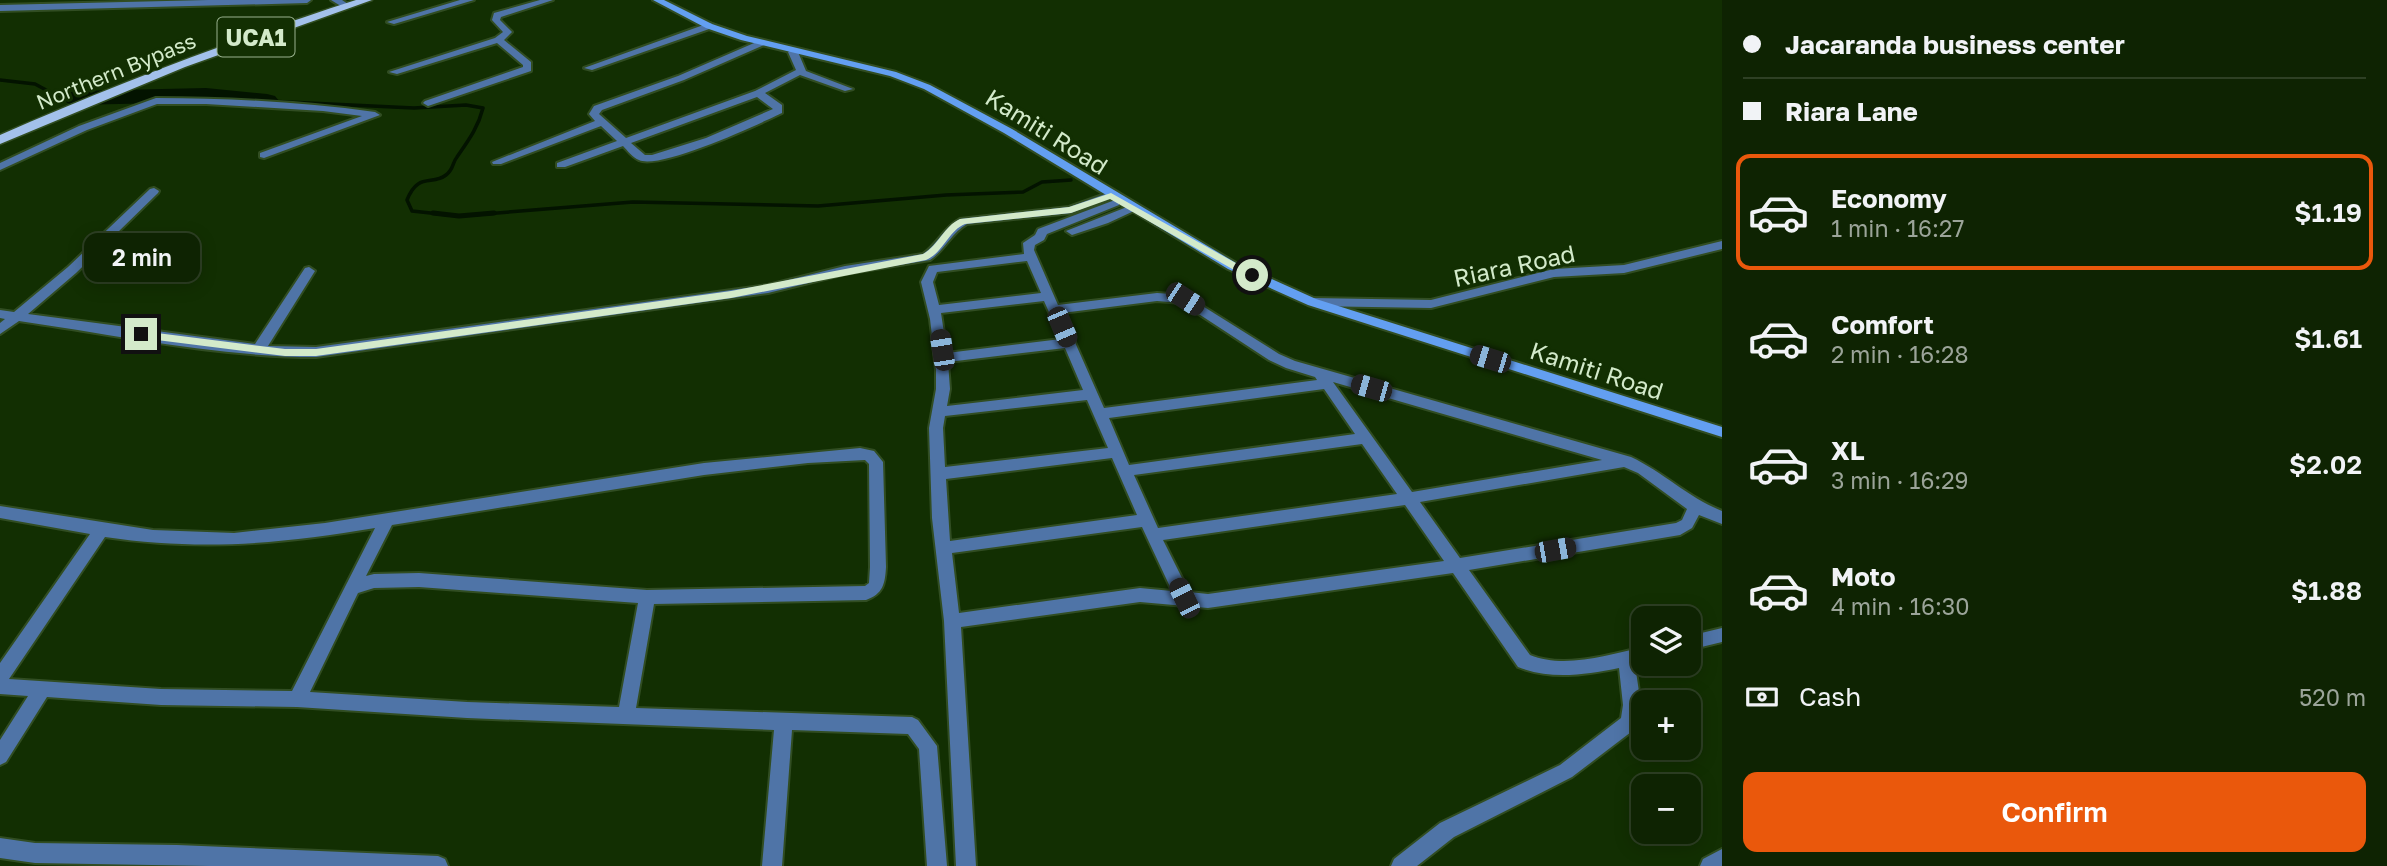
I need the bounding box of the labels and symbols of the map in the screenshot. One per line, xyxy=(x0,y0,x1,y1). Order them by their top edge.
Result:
road number: UCA1 xyxy=(218,18,294,56)
street label: Northern Bypass xyxy=(32,27,200,115)
street label: Kamiti Road xyxy=(981,82,1113,180)
callout: 2 min xyxy=(83,232,199,282)
street label: Riara Road xyxy=(1450,238,1578,292)
route start xyxy=(1236,259,1268,291)
car xyxy=(1162,279,1209,319)
car xyxy=(1045,304,1080,350)
route end xyxy=(125,318,157,350)
car xyxy=(929,328,956,372)
street label: Kamiti Road xyxy=(1527,335,1667,405)
car xyxy=(1467,343,1514,375)
car xyxy=(1348,372,1395,404)
car xyxy=(1533,536,1578,564)
car xyxy=(1166,575,1203,621)

